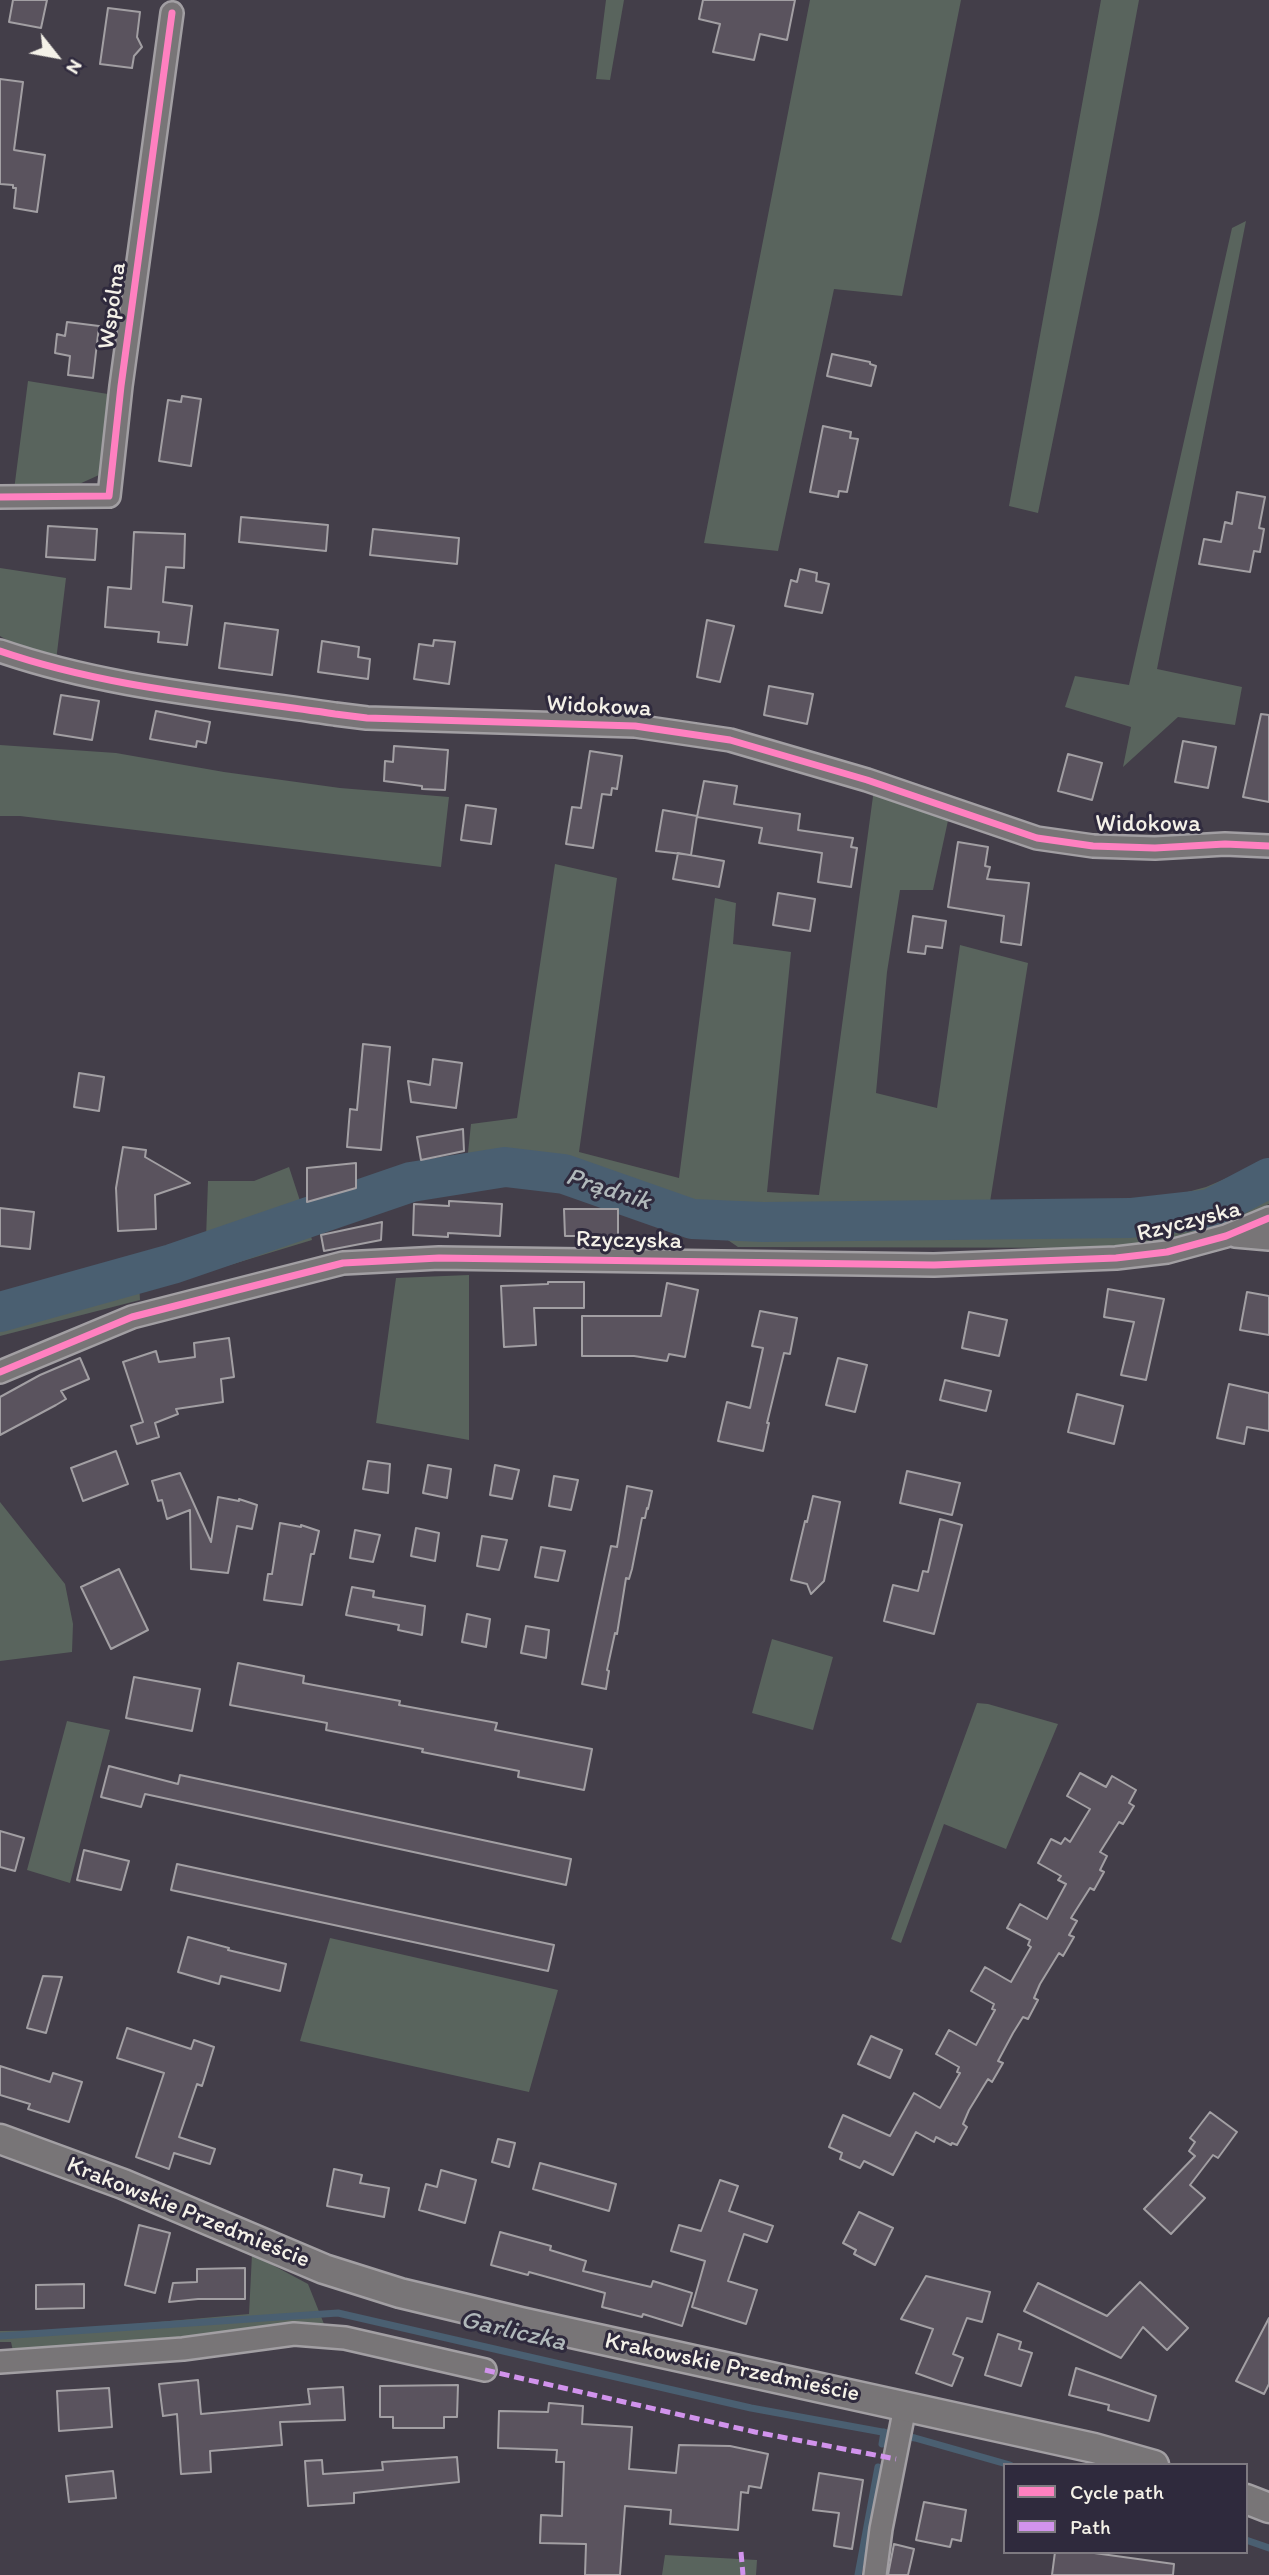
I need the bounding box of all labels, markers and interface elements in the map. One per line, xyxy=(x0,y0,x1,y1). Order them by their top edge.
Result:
north arrow xyxy=(21,21,91,91)
text: N xyxy=(61,56,88,78)
street label: Wspólna xyxy=(93,261,133,351)
street label: Widokowa xyxy=(546,690,652,724)
street label: Widokowa xyxy=(1095,811,1201,839)
water label: Prądnik xyxy=(562,1162,654,1218)
street label: Rzyczyska xyxy=(1134,1195,1244,1249)
street label: Rzyczyska xyxy=(576,1226,682,1256)
street label: Krakowskie Przedmieście xyxy=(62,2151,314,2275)
water label: Garliczka xyxy=(457,2305,569,2359)
street label: Krakowskie Przedmieście xyxy=(602,2327,862,2409)
legend xyxy=(1003,2463,1248,2554)
text: Cycle path xyxy=(1070,2479,1164,2504)
text: Path xyxy=(1070,2514,1111,2539)

